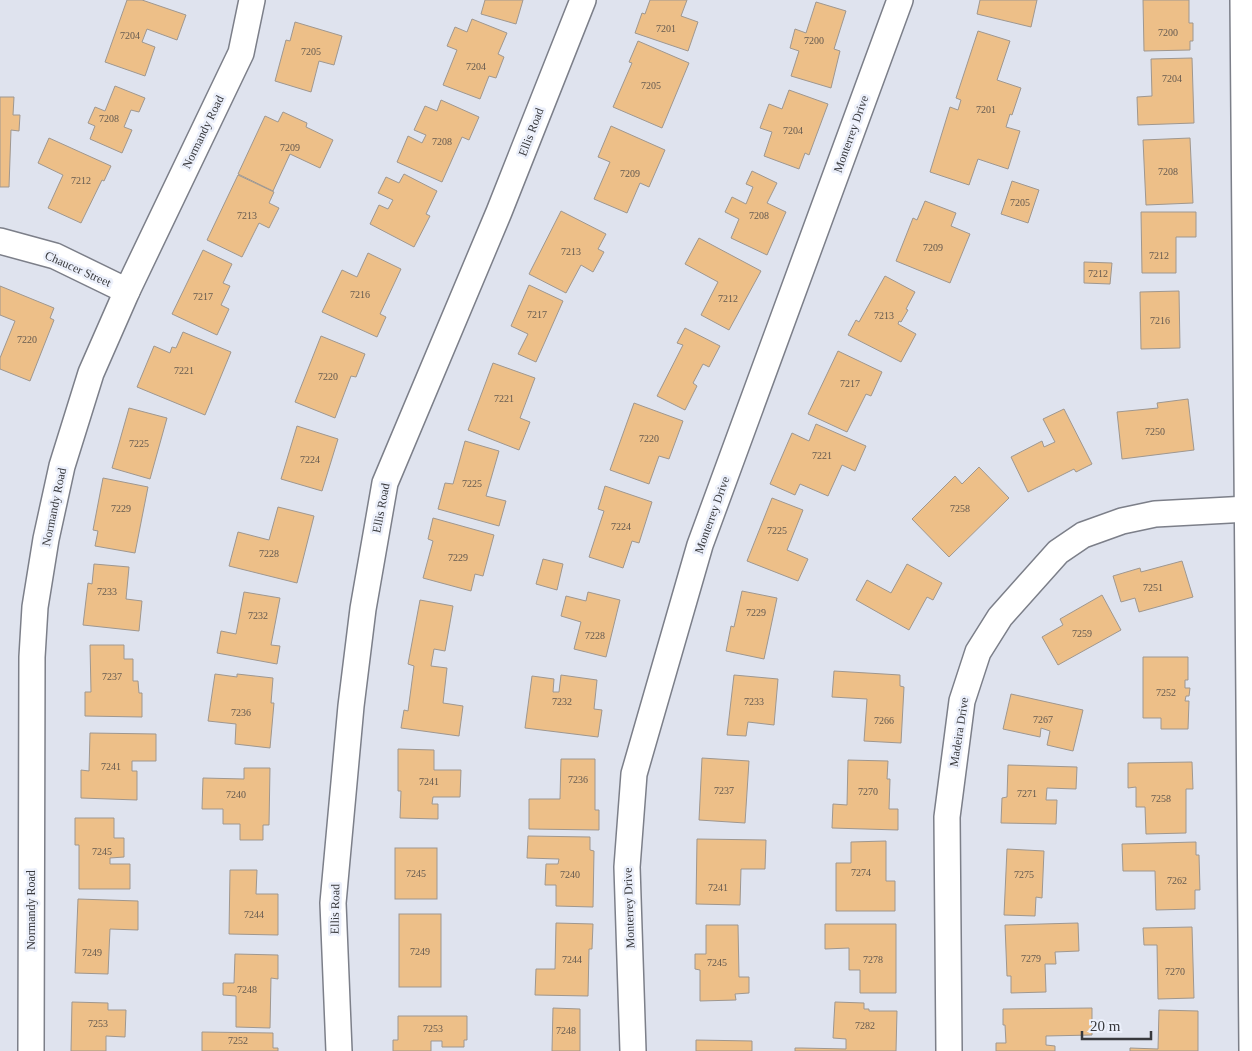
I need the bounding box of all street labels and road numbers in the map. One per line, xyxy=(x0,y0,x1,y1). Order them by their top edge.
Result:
street label: Normandy Road xyxy=(179,93,227,171)
street label: Monterrey Drive xyxy=(831,94,871,174)
street label: Ellis Road xyxy=(515,106,547,158)
street label: Chaucer Street xyxy=(43,248,114,290)
street label: Normandy Road xyxy=(39,467,69,547)
street label: Monterrey Drive xyxy=(692,475,732,555)
street label: Ellis Road xyxy=(369,482,393,534)
street label: Madeira Drive xyxy=(947,696,971,768)
street label: Monterrey Drive xyxy=(621,867,637,949)
street label: Normandy Road xyxy=(24,870,38,950)
street label: Ellis Road xyxy=(328,884,342,934)

